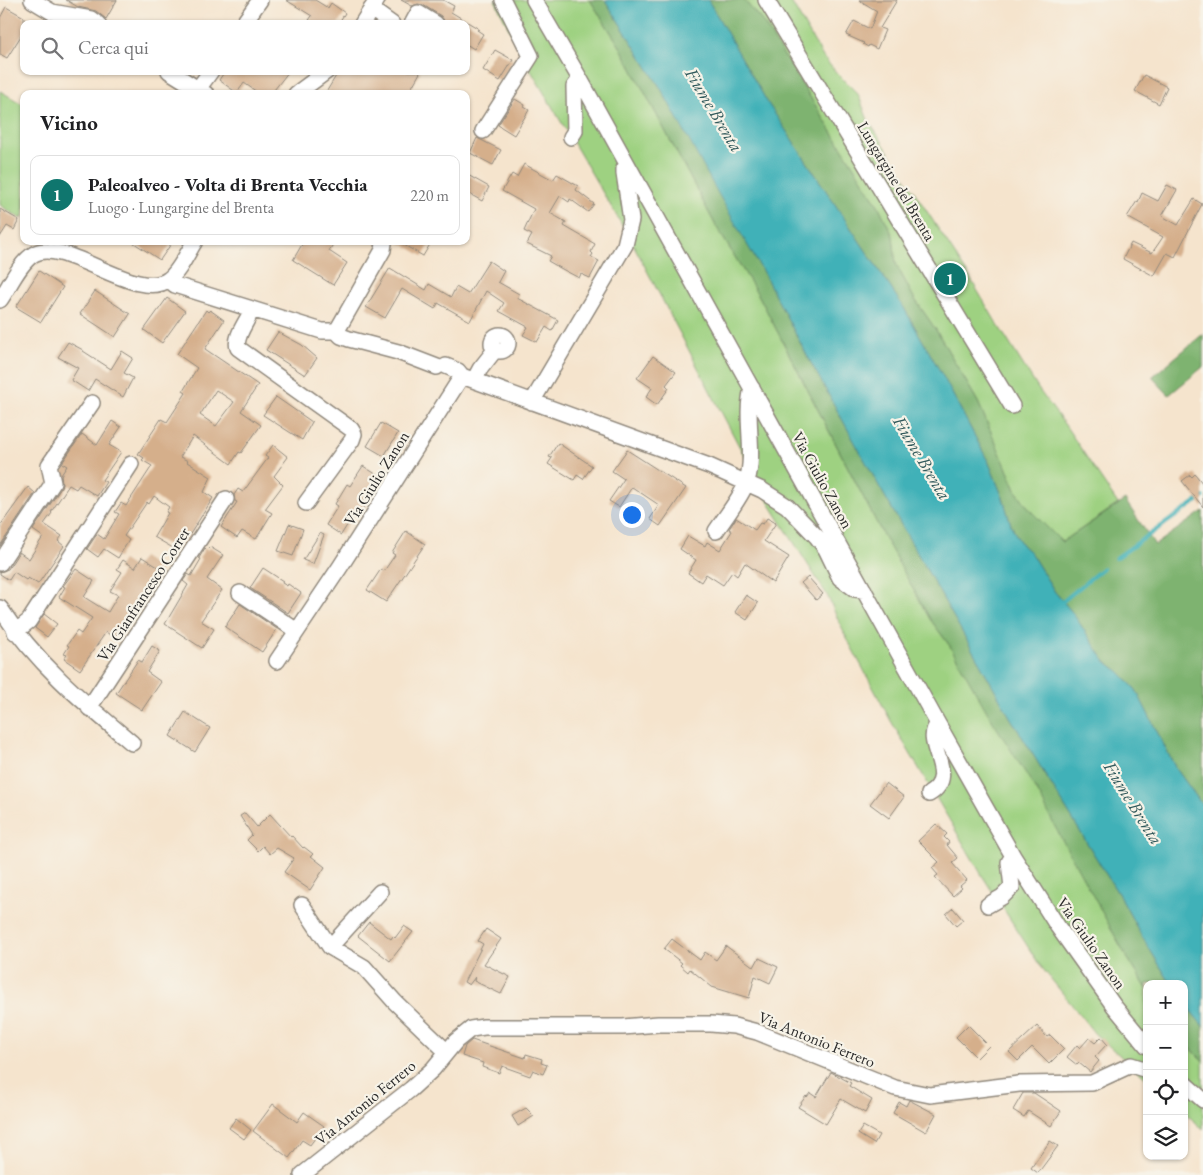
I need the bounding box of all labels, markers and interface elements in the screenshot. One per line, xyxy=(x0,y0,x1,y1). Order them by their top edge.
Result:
search box xyxy=(20,20,470,75)
icon: search xyxy=(38,34,66,62)
text: Cerca qui xyxy=(78,35,149,60)
water label: Fiume Brenta xyxy=(680,63,749,156)
text: Vicino xyxy=(40,109,98,136)
street label: Lungargine del Brenta xyxy=(853,118,941,245)
text: Paleoalveo - Volta di Brenta Vecchia xyxy=(88,172,368,197)
text: 1 xyxy=(53,185,61,206)
text: 220 m xyxy=(410,185,449,206)
text: Luogo · Lungargine del Brenta xyxy=(88,197,274,218)
pin: 1 xyxy=(934,260,966,298)
water label: Fiume Brenta xyxy=(888,411,957,504)
street label: Via Giulio Zanon xyxy=(339,427,414,529)
street label: Via Giulio Zanon xyxy=(787,428,858,533)
your location xyxy=(619,502,645,528)
street label: Via Gianfrancesco Correr xyxy=(92,523,195,665)
water label: Fiume Brenta xyxy=(1098,756,1168,849)
street label: Via Giulio Zanon xyxy=(1052,893,1131,994)
map controls xyxy=(1143,980,1188,1160)
button: + xyxy=(1143,980,1188,1025)
street label: Via Antonio Ferrero xyxy=(755,1006,878,1072)
button: − xyxy=(1143,1025,1188,1070)
street label: Via Antonio Ferrero xyxy=(311,1055,420,1150)
button: locate xyxy=(1143,1070,1188,1115)
button: layers xyxy=(1143,1115,1188,1160)

